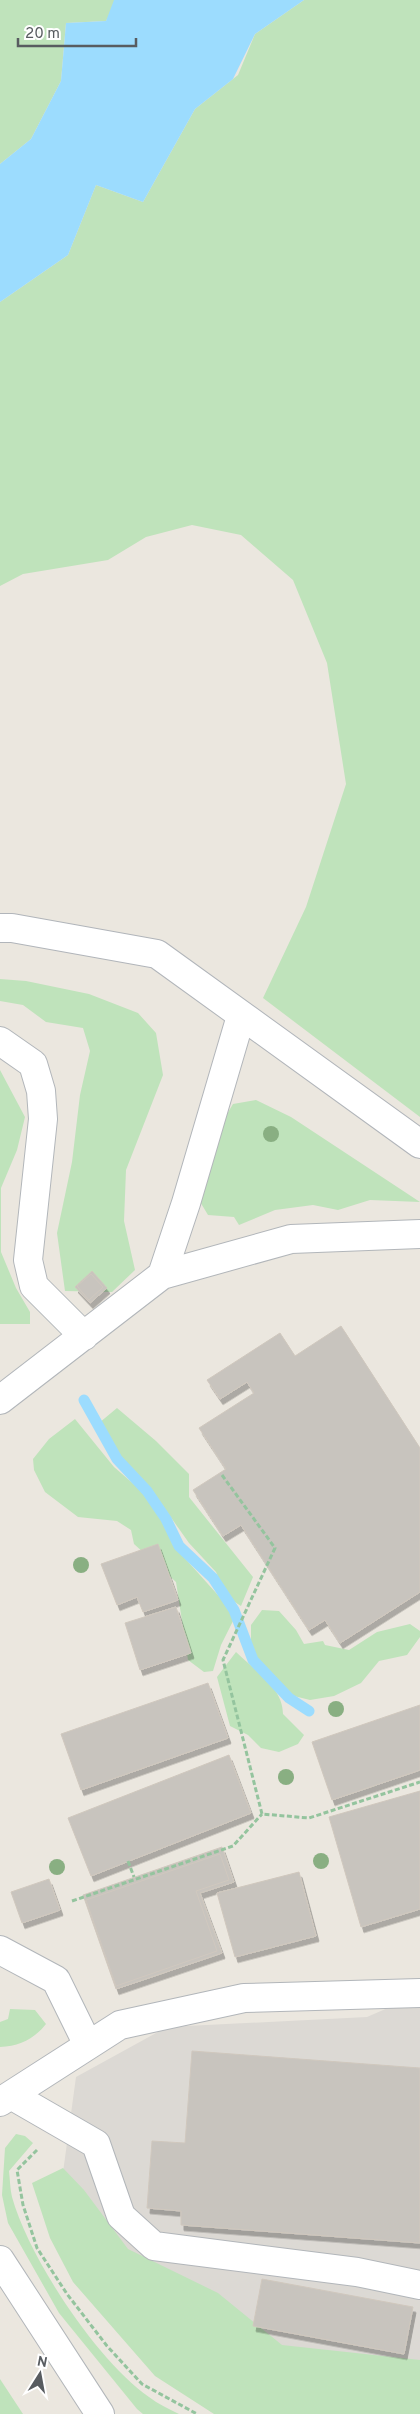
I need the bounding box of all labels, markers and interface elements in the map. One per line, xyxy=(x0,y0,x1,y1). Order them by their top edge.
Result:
scale bar xyxy=(18,15,135,47)
text: 20 m xyxy=(25,25,60,44)
north arrow xyxy=(15,2349,65,2399)
text: N xyxy=(36,2353,49,2372)

